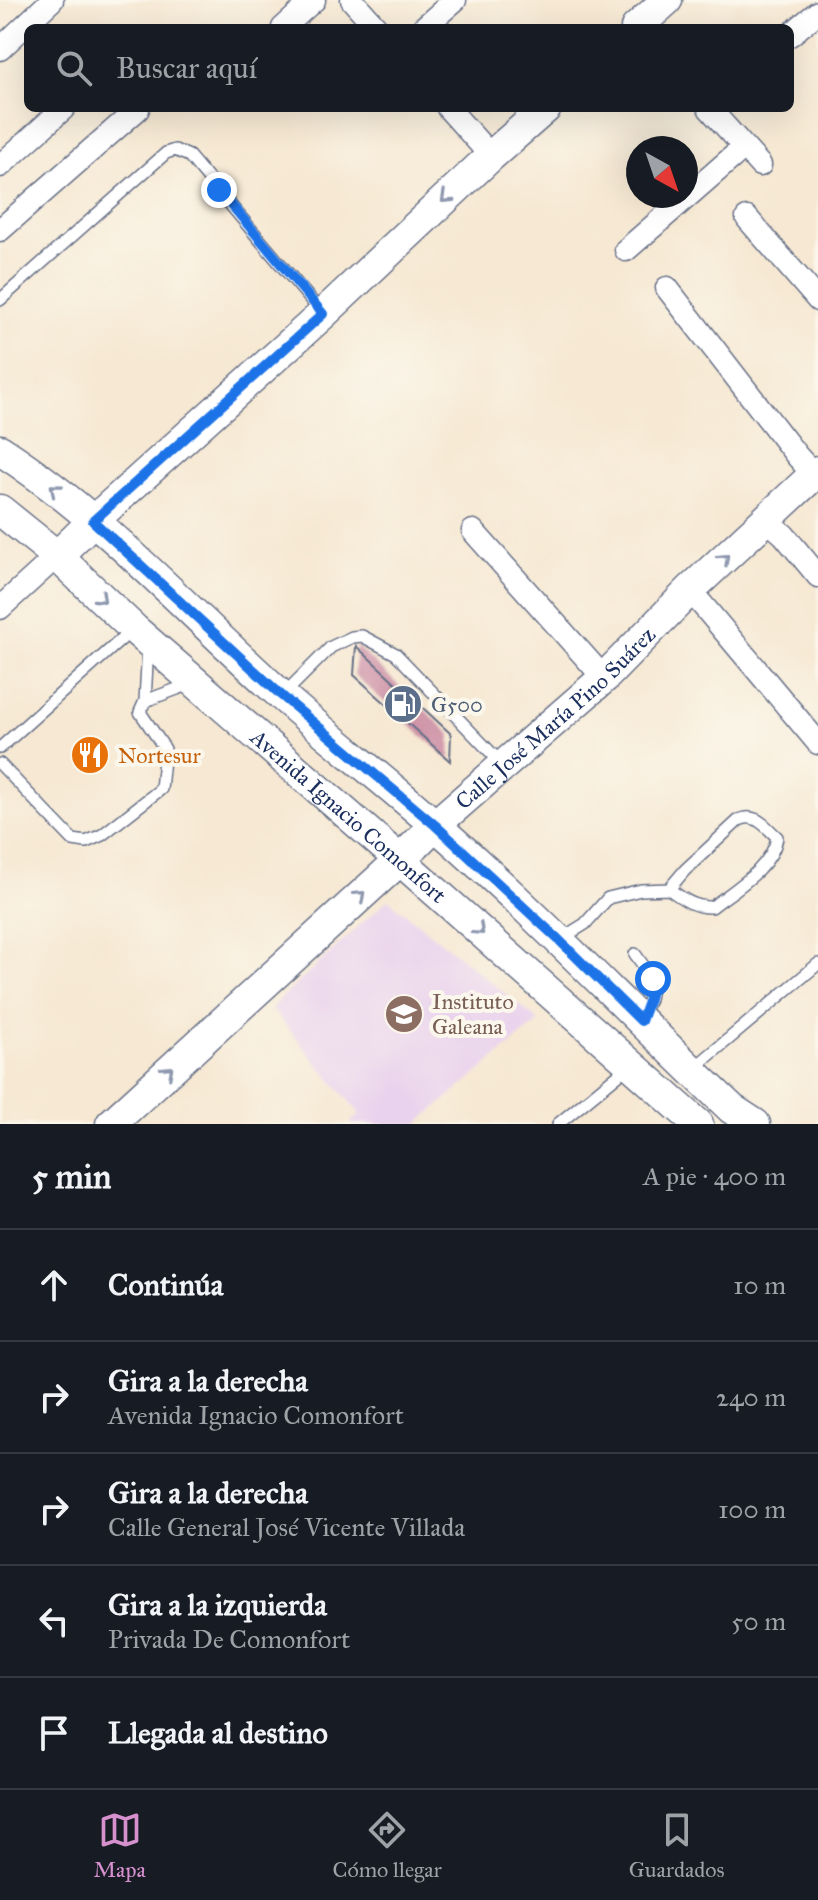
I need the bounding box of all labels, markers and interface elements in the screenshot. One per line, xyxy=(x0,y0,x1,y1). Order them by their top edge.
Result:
search box xyxy=(24,24,794,112)
icon: search xyxy=(52,46,96,90)
text: Buscar aquí xyxy=(116,50,257,86)
north arrow xyxy=(626,136,698,208)
route end xyxy=(201,172,237,208)
one-way arrow xyxy=(441,189,456,203)
one-way arrow xyxy=(50,484,64,499)
one-way arrow xyxy=(715,554,729,569)
one-way arrow xyxy=(92,588,107,602)
street label: Calle José María Pino Suárez xyxy=(450,621,660,815)
fuel station icon: G500 xyxy=(382,683,424,725)
place label: G500 xyxy=(431,691,483,718)
street label: Avenida Ignacio Comonfort xyxy=(245,723,452,908)
restaurant icon: Nortesur xyxy=(69,734,111,776)
place label: Nortesur xyxy=(118,742,201,769)
one-way arrow xyxy=(351,892,366,906)
one-way arrow xyxy=(470,920,485,935)
route start xyxy=(635,961,671,997)
place label: Instituto Galeana xyxy=(432,988,514,1040)
school or university icon: Instituto Galeana xyxy=(383,993,425,1035)
one-way arrow xyxy=(159,1067,174,1081)
text: 5 min xyxy=(32,1156,111,1197)
text: A pie · 400 m xyxy=(643,1160,786,1192)
icon: ahead xyxy=(32,1263,76,1307)
text: Continúa xyxy=(108,1267,224,1303)
text: 10 m xyxy=(733,1269,786,1301)
text: Gira a la derecha xyxy=(108,1363,308,1399)
icon: right xyxy=(32,1375,76,1419)
text: 240 m xyxy=(716,1381,786,1413)
text: Avenida Ignacio Comonfort xyxy=(108,1399,404,1431)
text: Gira a la derecha xyxy=(108,1475,308,1511)
icon: right xyxy=(32,1487,76,1531)
text: 100 m xyxy=(718,1493,786,1525)
text: Calle General José Vicente Villada xyxy=(108,1511,465,1543)
text: Gira a la izquierda xyxy=(108,1587,327,1623)
icon: left xyxy=(32,1599,76,1643)
text: 50 m xyxy=(731,1605,786,1637)
text: Privada De Comonfort xyxy=(108,1623,350,1655)
icon: arrive xyxy=(32,1711,76,1755)
text: Llegada al destino xyxy=(108,1715,328,1751)
tab: Mapa xyxy=(93,1808,146,1883)
tab: Cómo llegar xyxy=(333,1808,442,1883)
tab: Guardados xyxy=(629,1808,725,1883)

